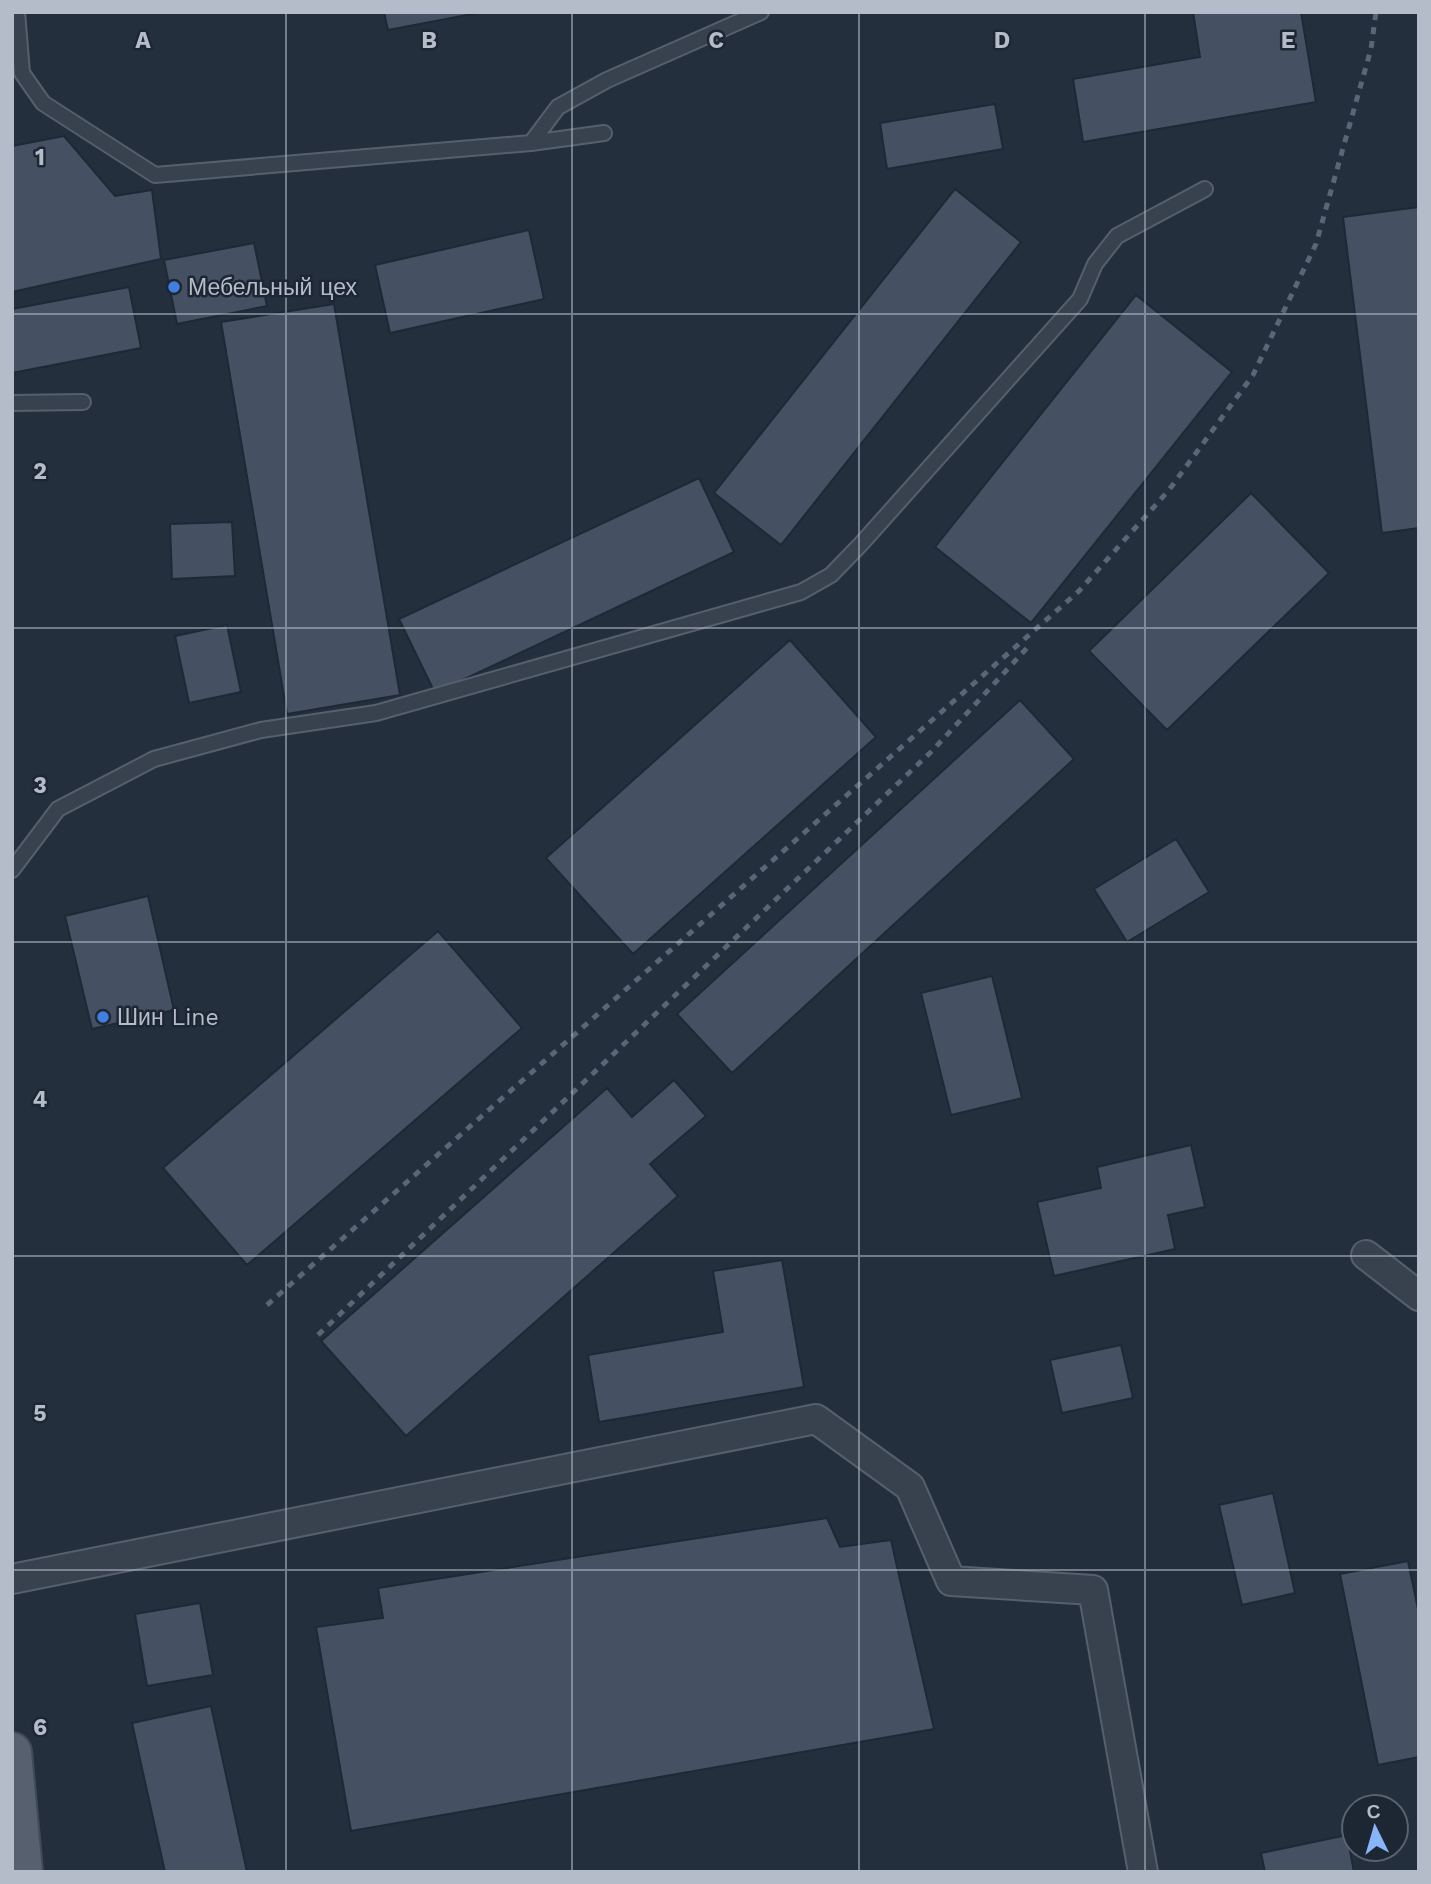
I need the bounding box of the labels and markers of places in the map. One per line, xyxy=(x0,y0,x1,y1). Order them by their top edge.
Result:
place label: Мебельный цех xyxy=(188,274,357,301)
marker: Мебельный цех xyxy=(166,279,182,295)
place label: Шин Line xyxy=(117,1004,219,1031)
marker: Шин Line xyxy=(95,1009,111,1025)

